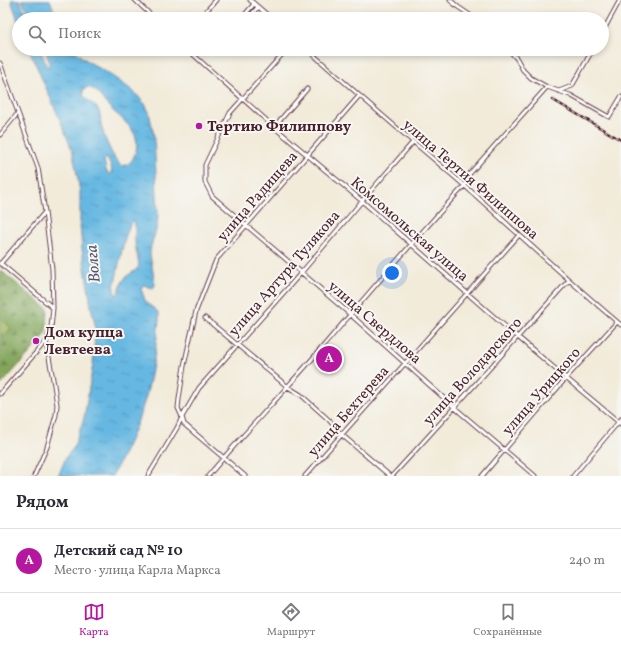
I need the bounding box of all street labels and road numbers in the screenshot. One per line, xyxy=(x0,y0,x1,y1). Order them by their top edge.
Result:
street label: улица Тертия Филиппова xyxy=(397,115,543,245)
street label: улица Радищева xyxy=(213,147,303,247)
street label: Комсомольская улица xyxy=(345,173,473,287)
street label: улица Артура Тулякова xyxy=(225,206,346,341)
street label: улица Свердлова xyxy=(323,277,425,370)
street label: улица Володарского xyxy=(419,313,528,431)
street label: улица Урицкого xyxy=(498,343,586,441)
street label: улица Бехтерева xyxy=(304,362,395,462)

